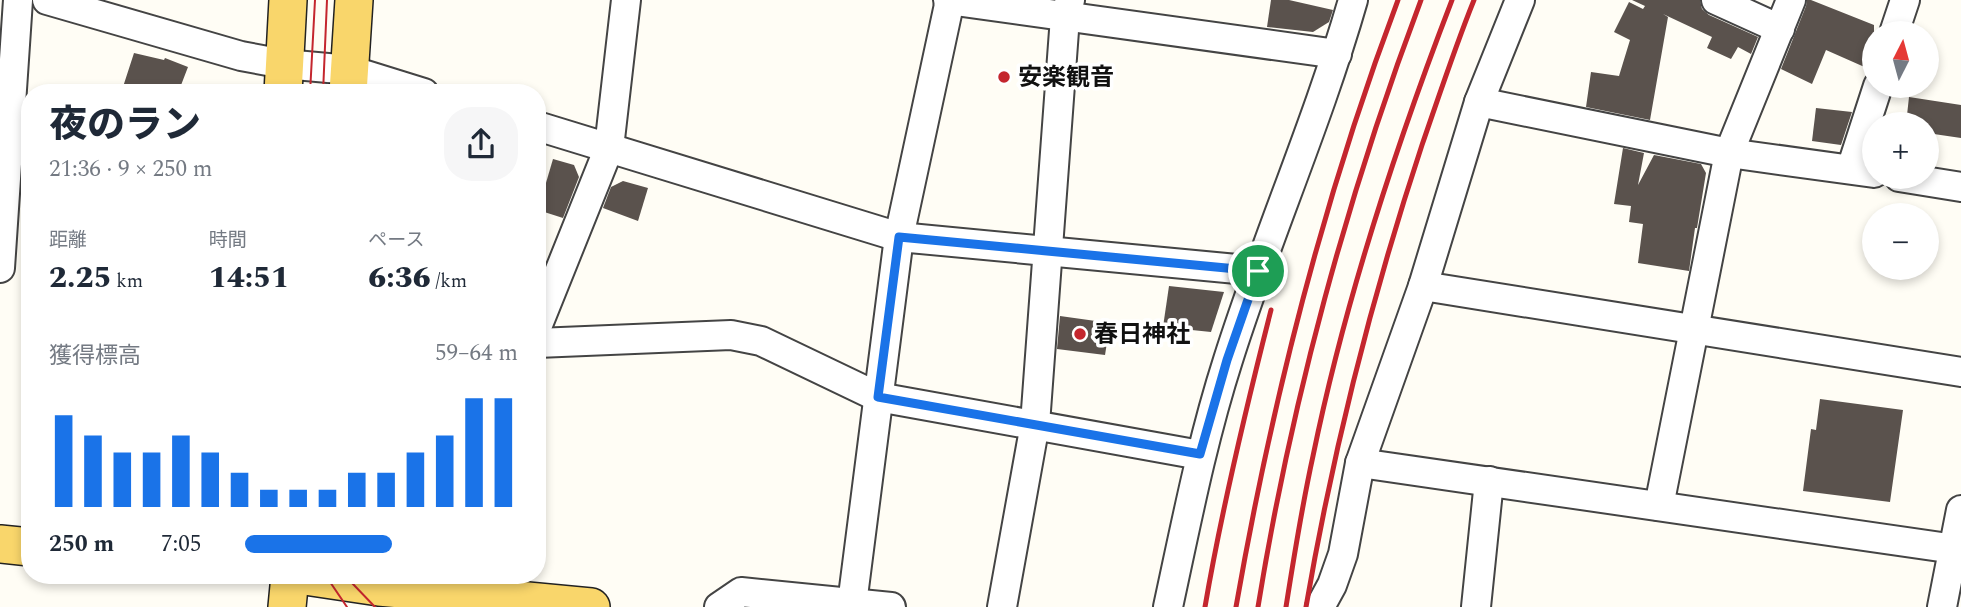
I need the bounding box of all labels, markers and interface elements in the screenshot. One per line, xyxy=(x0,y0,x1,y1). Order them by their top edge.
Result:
north arrow xyxy=(1862,21,1939,98)
map controls xyxy=(1862,21,1939,280)
place label: 安楽観音 xyxy=(1018,60,1114,96)
marker: 安楽観音 xyxy=(996,69,1012,85)
text: 夜のラン xyxy=(49,97,201,155)
button: share xyxy=(444,107,518,181)
button: + xyxy=(1862,112,1939,189)
text: 21:36 · 9 × 250 m xyxy=(49,152,213,187)
button: − xyxy=(1862,203,1939,280)
text: 距離 xyxy=(49,226,87,255)
text: 時間 xyxy=(209,226,247,255)
text: ペース xyxy=(368,226,424,255)
pin xyxy=(1228,241,1288,301)
icon: arrive xyxy=(1239,252,1277,290)
text: 2.25 xyxy=(49,255,111,301)
text: 14:51 xyxy=(209,255,289,301)
text: 6:36 xyxy=(368,255,431,301)
text: km xyxy=(111,267,143,296)
text: /km xyxy=(431,267,467,296)
place label: 春日神社 xyxy=(1094,317,1190,353)
marker: 春日神社 xyxy=(1072,326,1088,342)
text: 59–64 m xyxy=(435,336,518,371)
text: 獲得標高 xyxy=(49,339,141,374)
text: 250 m xyxy=(49,527,114,562)
text: 7:05 xyxy=(161,527,201,562)

